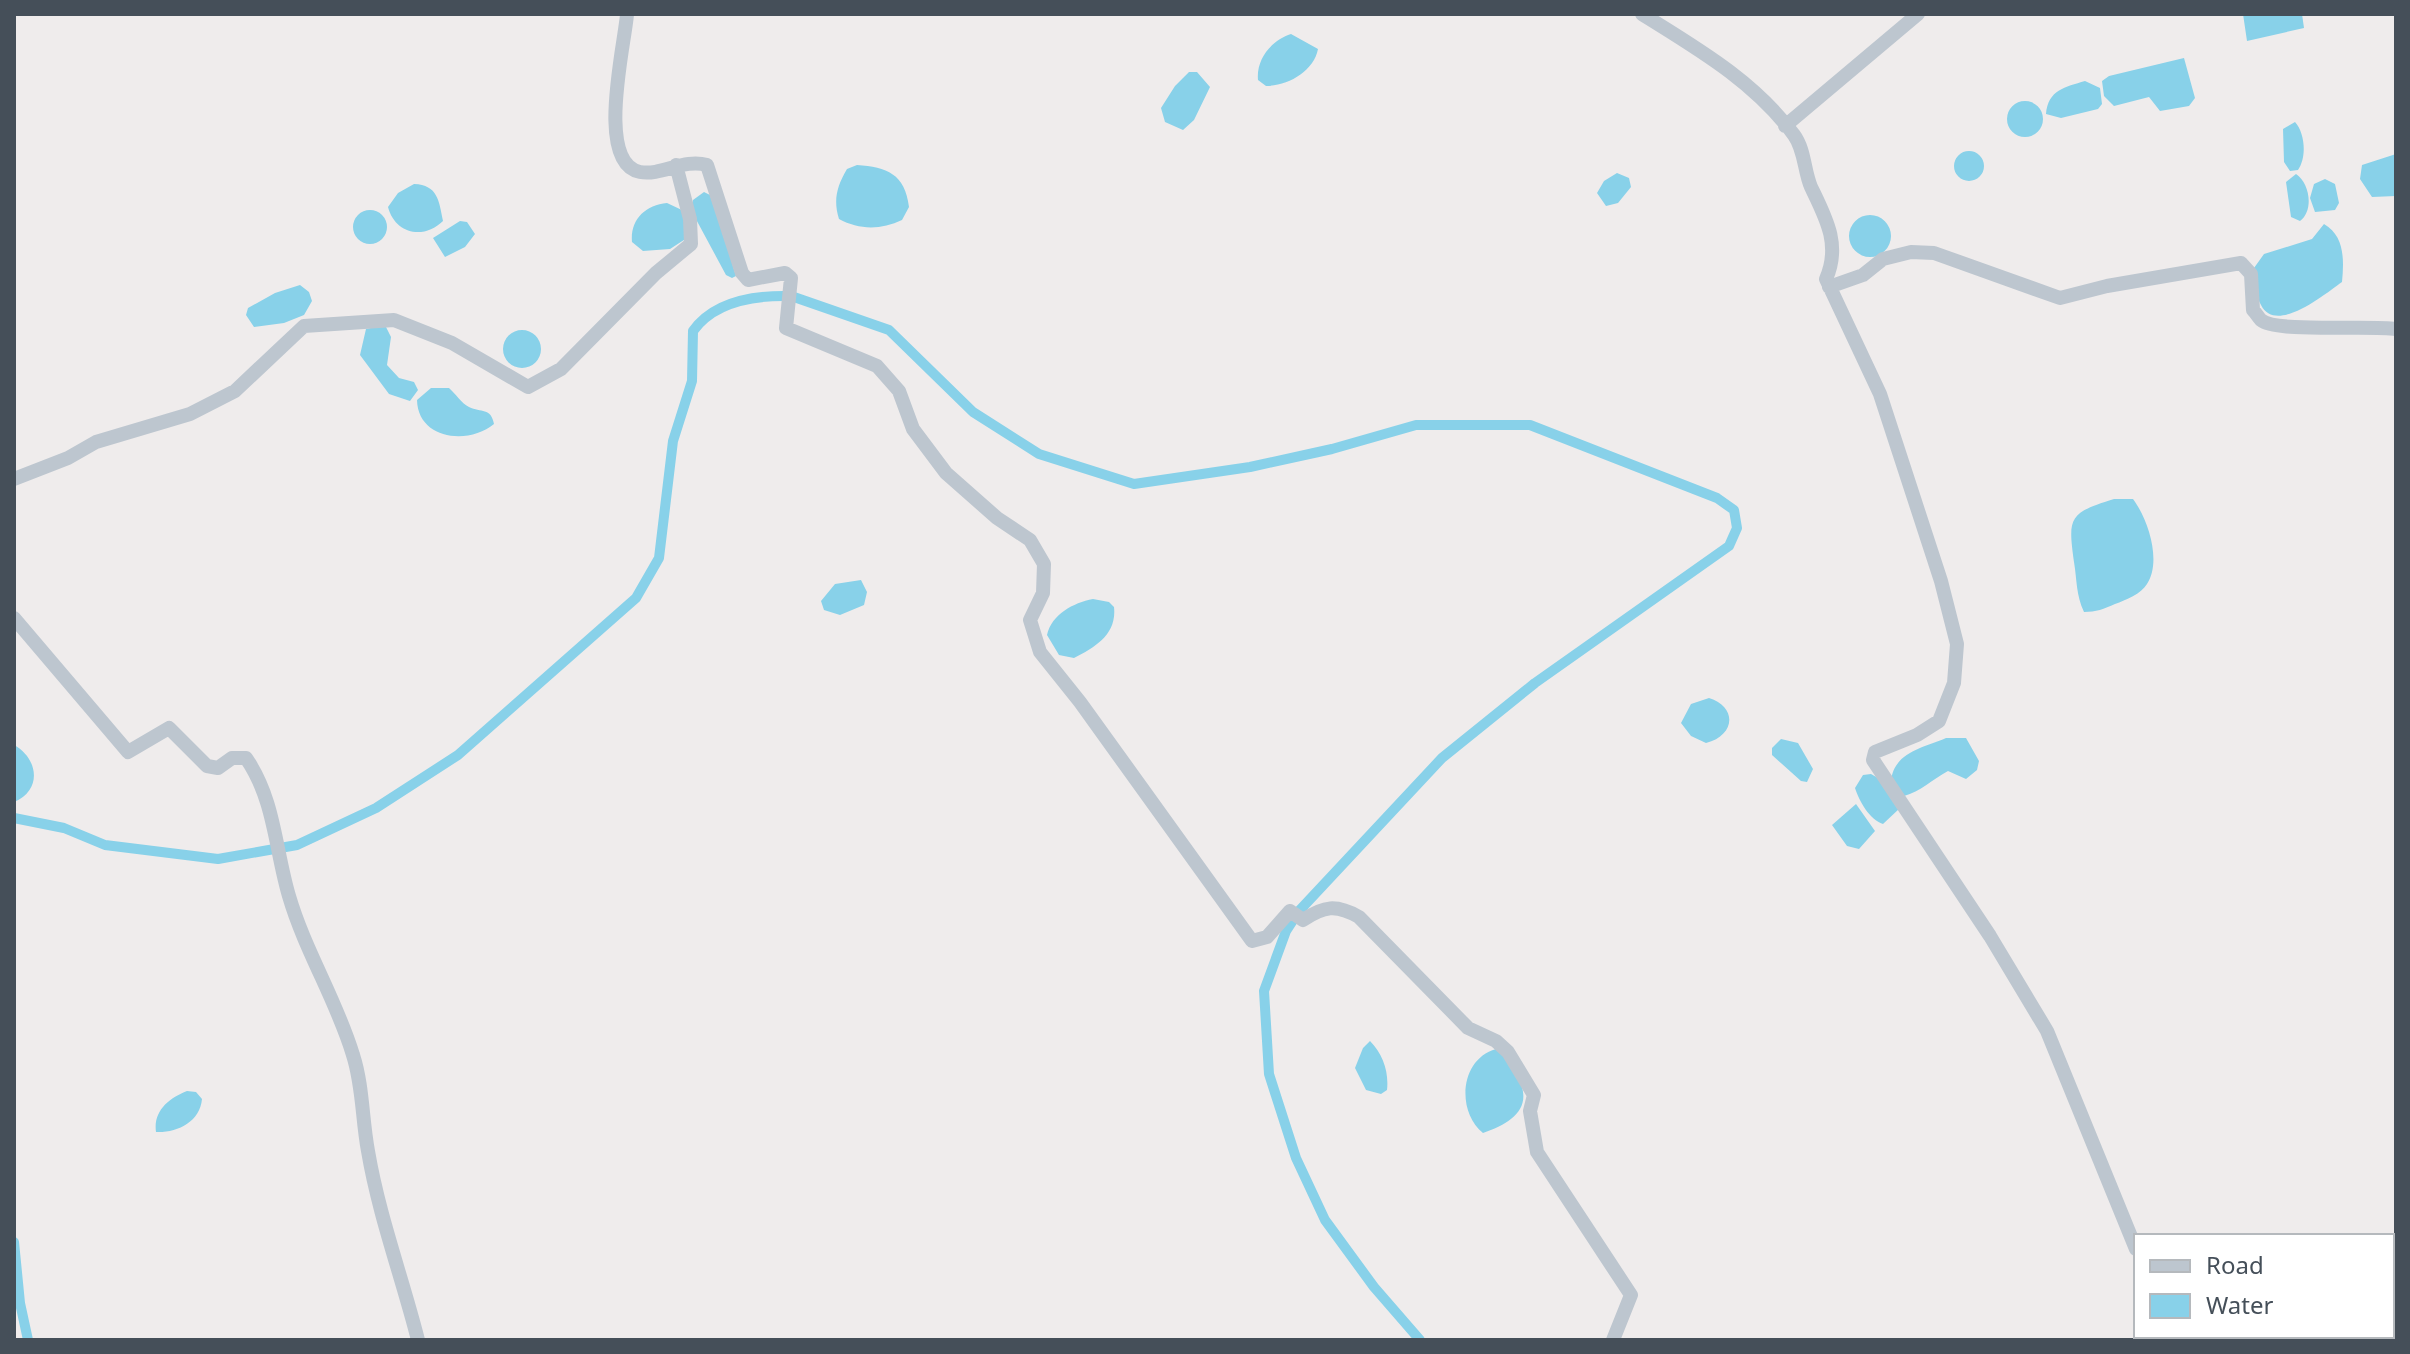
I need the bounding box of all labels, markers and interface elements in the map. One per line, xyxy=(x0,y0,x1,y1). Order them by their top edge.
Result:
legend xyxy=(2134,1234,2394,1338)
text: Road xyxy=(2206,1248,2264,1281)
text: Water xyxy=(2206,1288,2274,1321)

